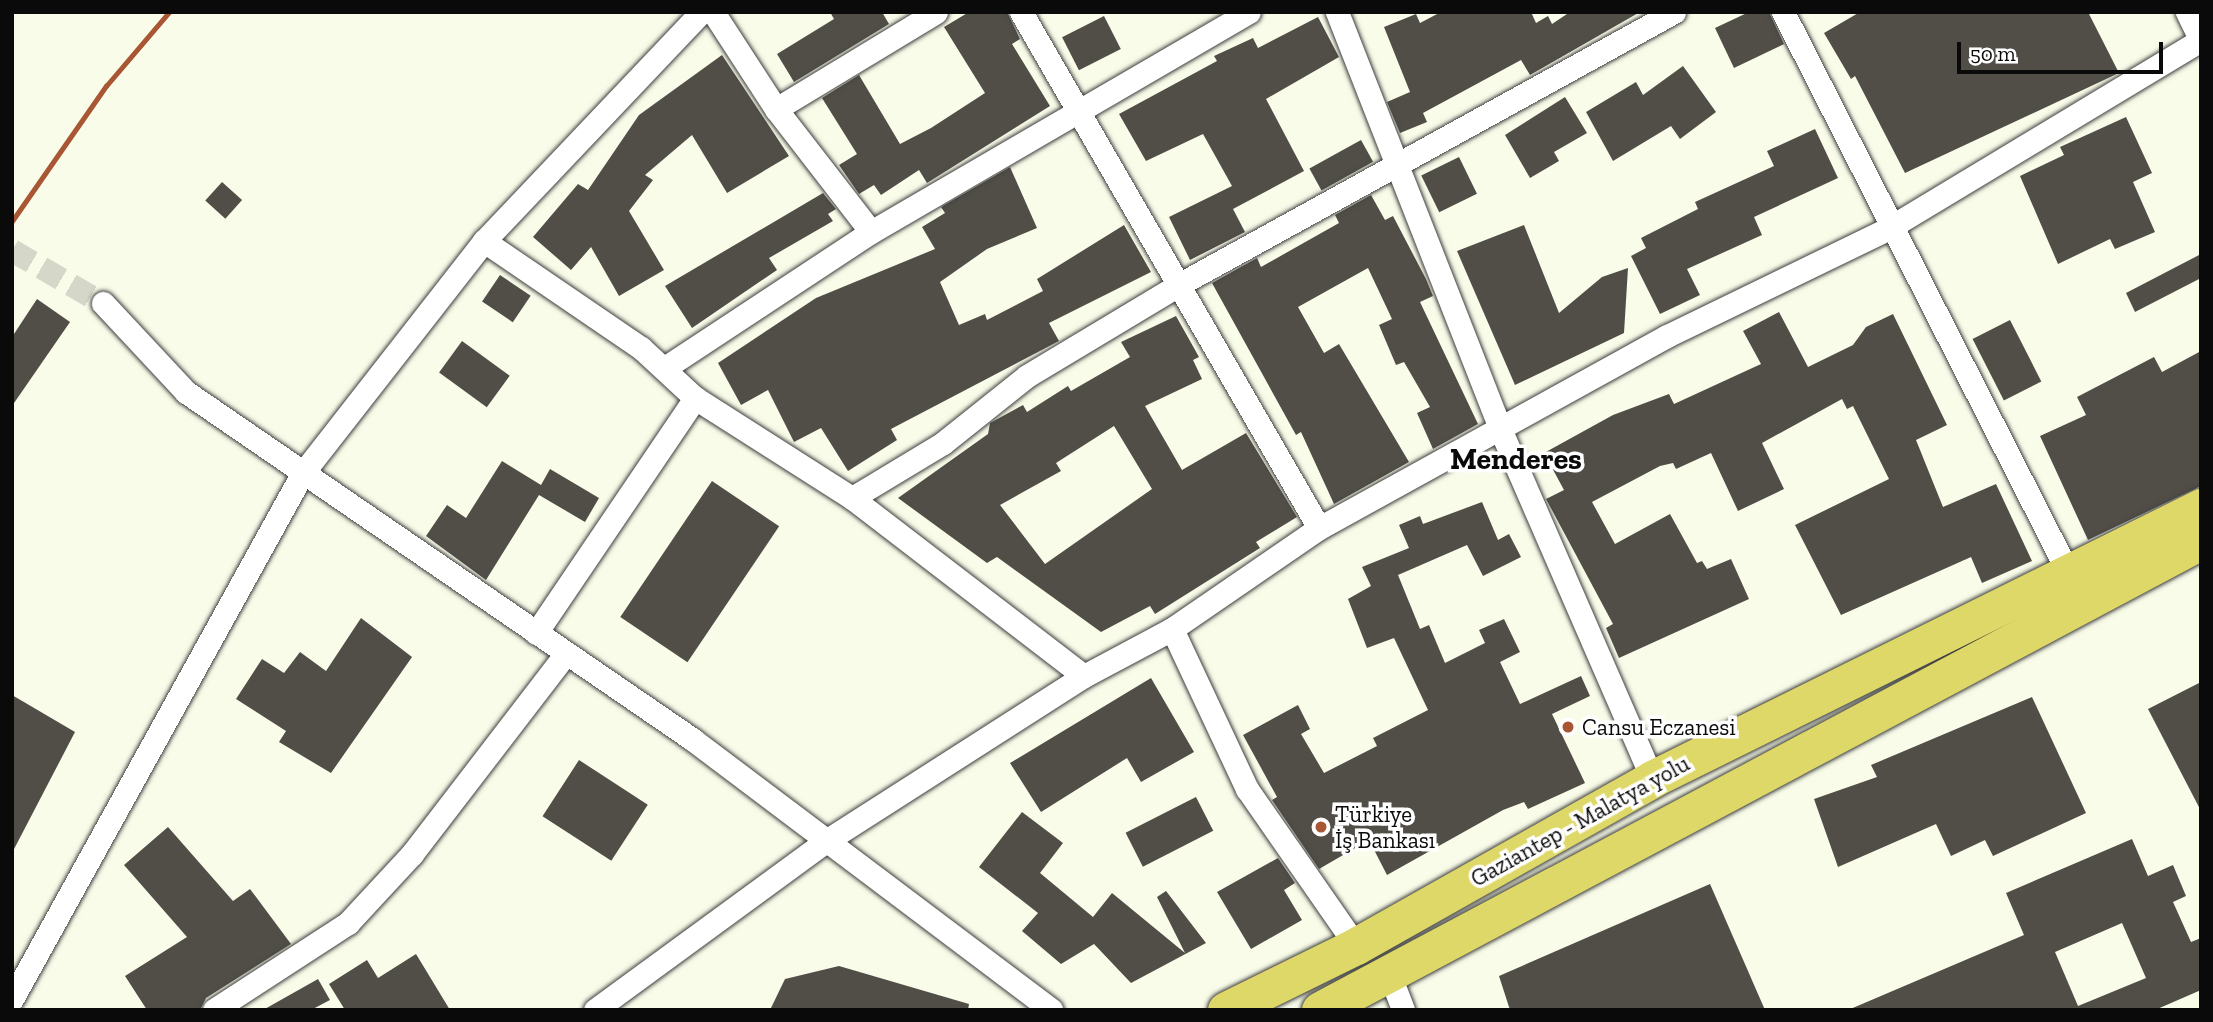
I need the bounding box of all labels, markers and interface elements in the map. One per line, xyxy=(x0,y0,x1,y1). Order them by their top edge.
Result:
scale bar xyxy=(1961,28,2168,72)
text: 50 m xyxy=(1970,41,2016,66)
district label: Menderes xyxy=(1450,441,1582,477)
place label: Cansu Eczanesi xyxy=(1582,713,1736,741)
marker: Cansu Eczanesi xyxy=(1560,719,1576,735)
street label: Gaziantep - Malatya yolu xyxy=(1466,749,1694,893)
place label: Türkiye İş Bankası xyxy=(1335,800,1435,854)
marker: Türkiye İş Bankası xyxy=(1313,819,1329,835)

